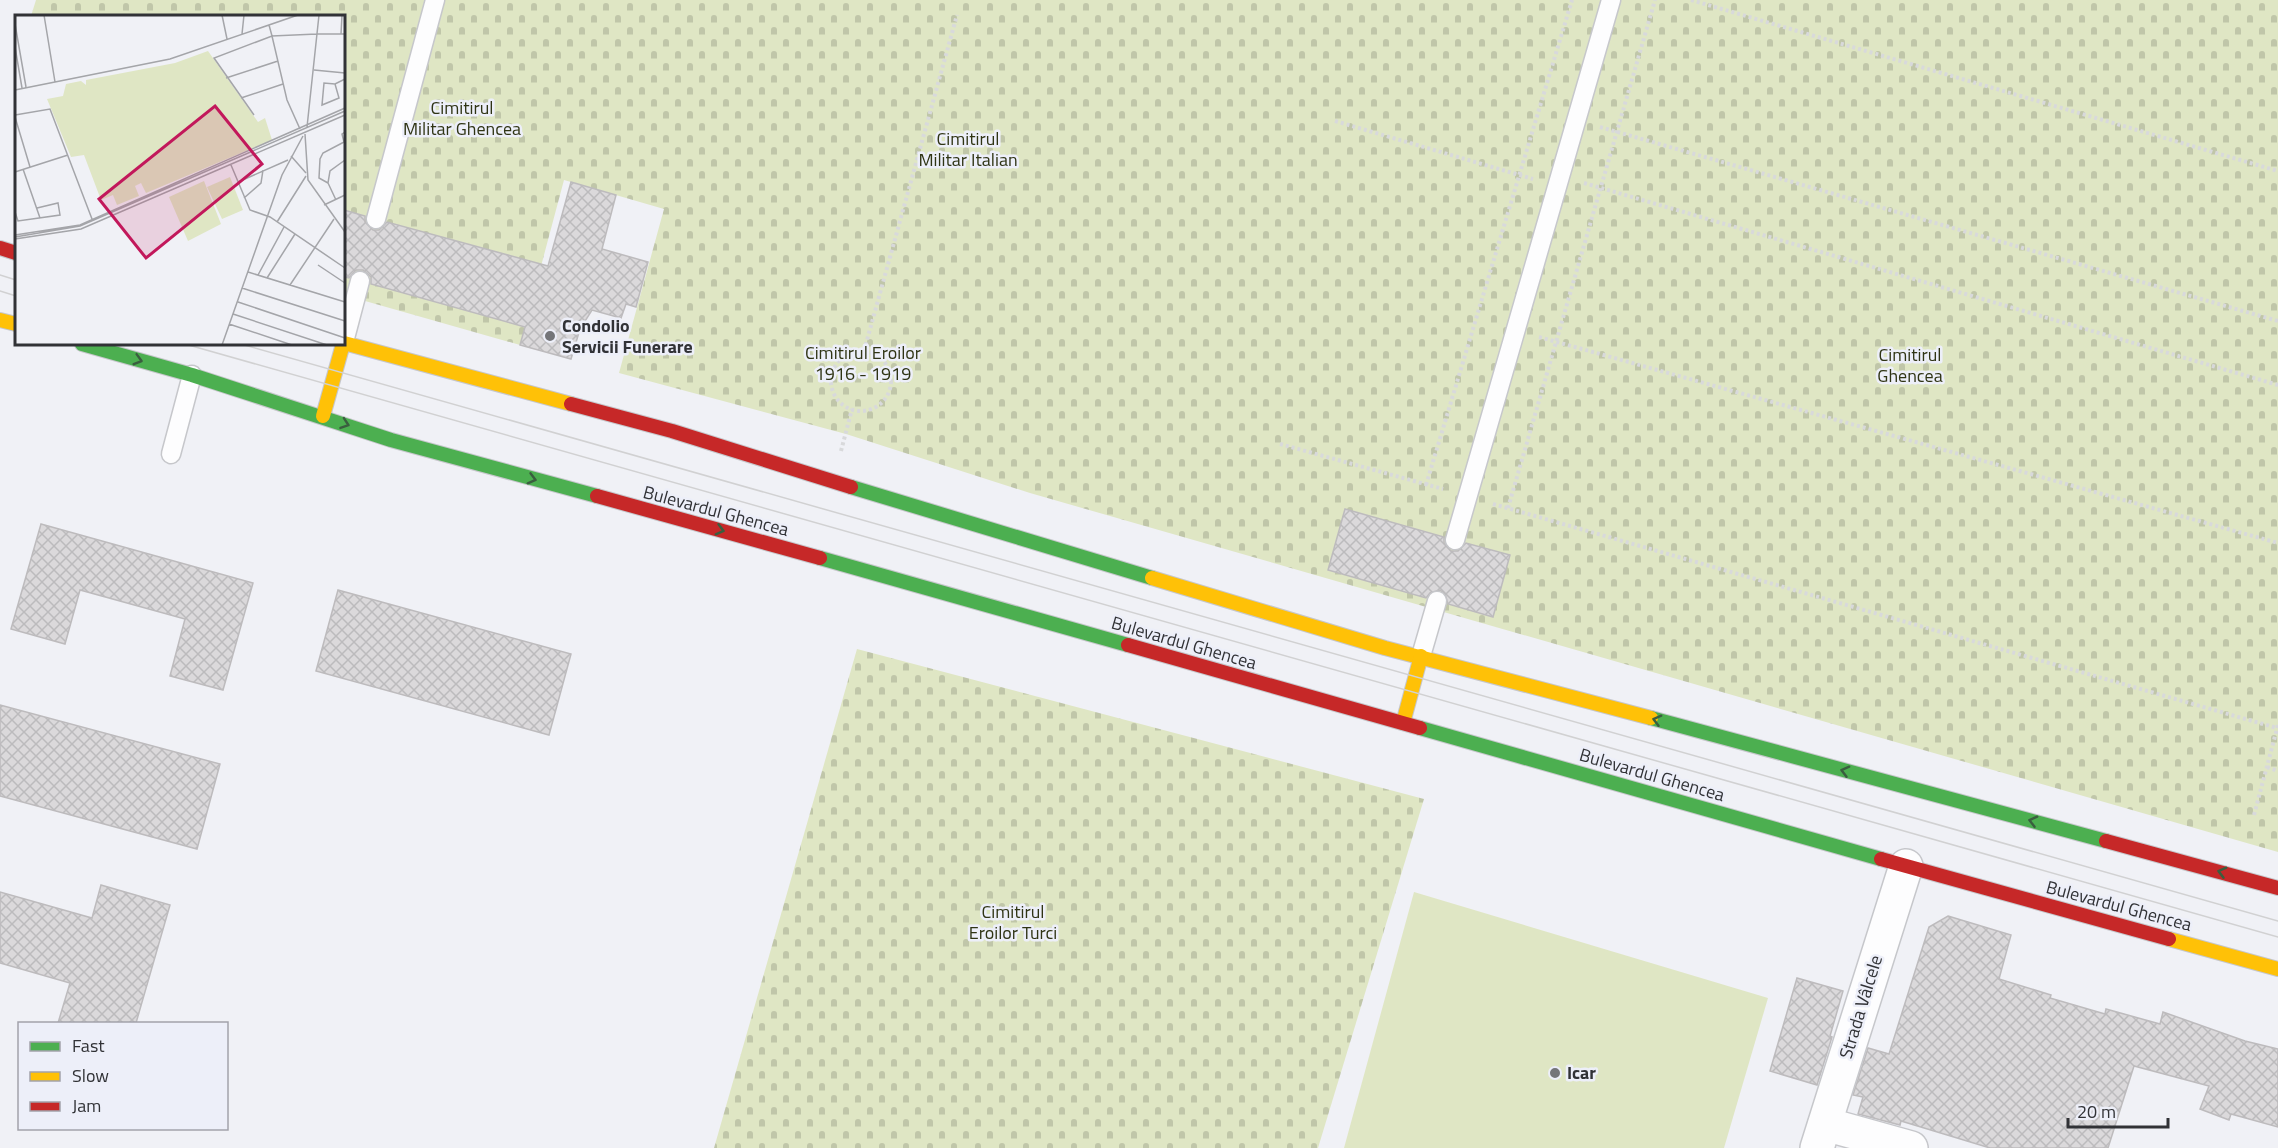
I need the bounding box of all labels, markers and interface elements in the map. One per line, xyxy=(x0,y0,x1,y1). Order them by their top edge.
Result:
inset map xyxy=(15,15,345,345)
park label: Cimitirul Militar Ghencea xyxy=(403,94,521,142)
park label: Cimitirul Militar Italian xyxy=(918,125,1018,173)
place label: Condolio Servicii Funerare xyxy=(562,312,693,360)
marker: Condolio Servicii Funerare xyxy=(543,329,557,343)
park label: Cimitirul Eroilor 1916 - 1919 xyxy=(805,339,921,387)
park label: Cimitirul Ghencea xyxy=(1877,341,1943,389)
one-way arrow xyxy=(132,353,143,365)
one-way arrow xyxy=(339,416,350,429)
one-way arrow xyxy=(527,471,537,484)
street label: Bulevardul Ghencea xyxy=(640,478,792,543)
one-way arrow xyxy=(714,523,725,535)
street label: Bulevardul Ghencea xyxy=(1108,609,1260,676)
one-way arrow xyxy=(1652,714,1662,727)
street label: Bulevardul Ghencea xyxy=(1576,741,1728,808)
one-way arrow xyxy=(1840,765,1850,778)
one-way arrow xyxy=(2028,816,2038,829)
one-way arrow xyxy=(2217,867,2227,880)
street label: Bulevardul Ghencea xyxy=(2043,873,2195,938)
park label: Cimitirul Eroilor Turci xyxy=(969,898,1057,946)
street label: Strada Vâlcele xyxy=(1832,952,1889,1062)
legend xyxy=(18,1022,228,1130)
text: Fast xyxy=(72,1032,105,1059)
place label: Icar xyxy=(1567,1059,1596,1086)
text: Slow xyxy=(72,1062,109,1089)
marker: Icar xyxy=(1548,1066,1562,1080)
scale bar xyxy=(2068,1091,2168,1129)
text: Jam xyxy=(72,1092,101,1119)
text: 20 m xyxy=(2077,1098,2116,1125)

